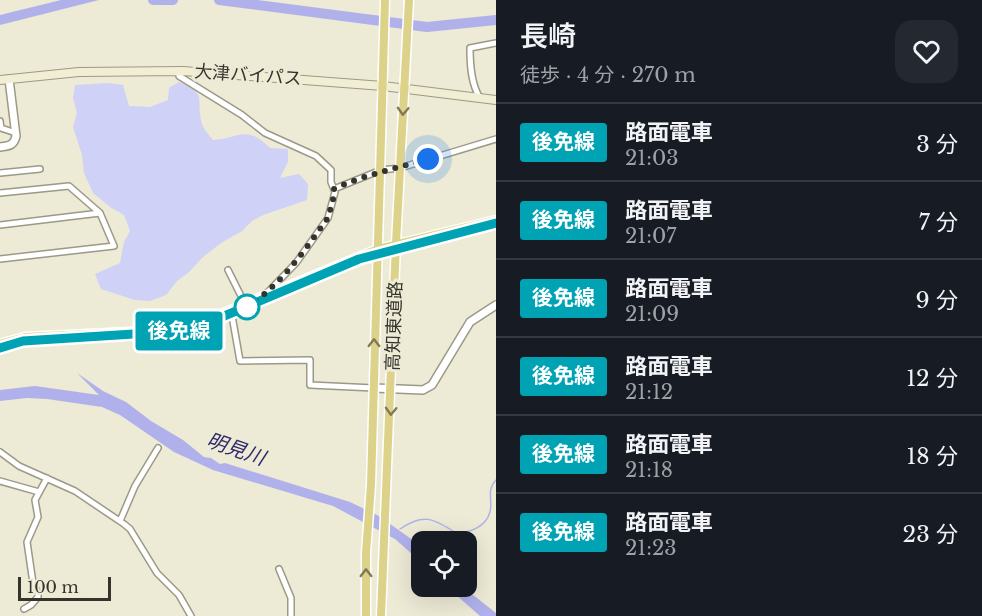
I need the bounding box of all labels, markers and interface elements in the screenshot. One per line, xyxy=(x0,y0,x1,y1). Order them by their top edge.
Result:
text: 長崎 xyxy=(520,19,576,54)
button: heart xyxy=(895,20,958,83)
street label: 大津バイパス xyxy=(194,60,302,90)
text: 徒歩 · 4 分 · 270 m xyxy=(520,63,696,87)
one-way arrow xyxy=(397,107,409,116)
text: 路面電車 xyxy=(625,119,713,146)
text: 後免線 xyxy=(532,129,595,155)
text: 3 分 xyxy=(916,131,958,158)
your location xyxy=(413,144,443,174)
text: 21:03 xyxy=(625,146,679,170)
text: 路面電車 xyxy=(625,197,713,224)
text: 後免線 xyxy=(532,207,595,233)
text: 7 分 xyxy=(919,209,958,236)
text: 21:07 xyxy=(625,224,676,248)
text: 路面電車 xyxy=(625,275,713,302)
street label: 高知東道路 xyxy=(381,281,407,371)
text: 後免線 xyxy=(532,285,595,311)
text: 9 分 xyxy=(916,287,958,314)
unlabelled marker xyxy=(234,294,260,320)
text: 21:09 xyxy=(625,302,679,326)
line badge: 後免線 xyxy=(144,312,213,350)
text: 後免線 xyxy=(148,318,211,344)
one-way arrow xyxy=(368,338,380,347)
text: 路面電車 xyxy=(625,353,713,380)
text: 後免線 xyxy=(532,363,595,389)
text: 12 分 xyxy=(906,365,958,392)
text: 21:12 xyxy=(625,380,673,404)
one-way arrow xyxy=(384,407,397,416)
water label: 明見川 xyxy=(204,428,270,471)
text: 路面電車 xyxy=(625,431,713,458)
text: 後免線 xyxy=(532,441,595,467)
text: 18 分 xyxy=(907,443,958,470)
text: 21:18 xyxy=(625,458,673,482)
text: 路面電車 xyxy=(625,509,713,536)
text: 後免線 xyxy=(532,519,595,545)
text: 23 分 xyxy=(903,521,958,548)
map controls xyxy=(411,531,477,597)
button: locate xyxy=(411,531,477,597)
text: 21:23 xyxy=(625,536,677,560)
one-way arrow xyxy=(360,568,372,577)
scale bar xyxy=(18,574,111,602)
text: 100 m xyxy=(27,577,79,597)

